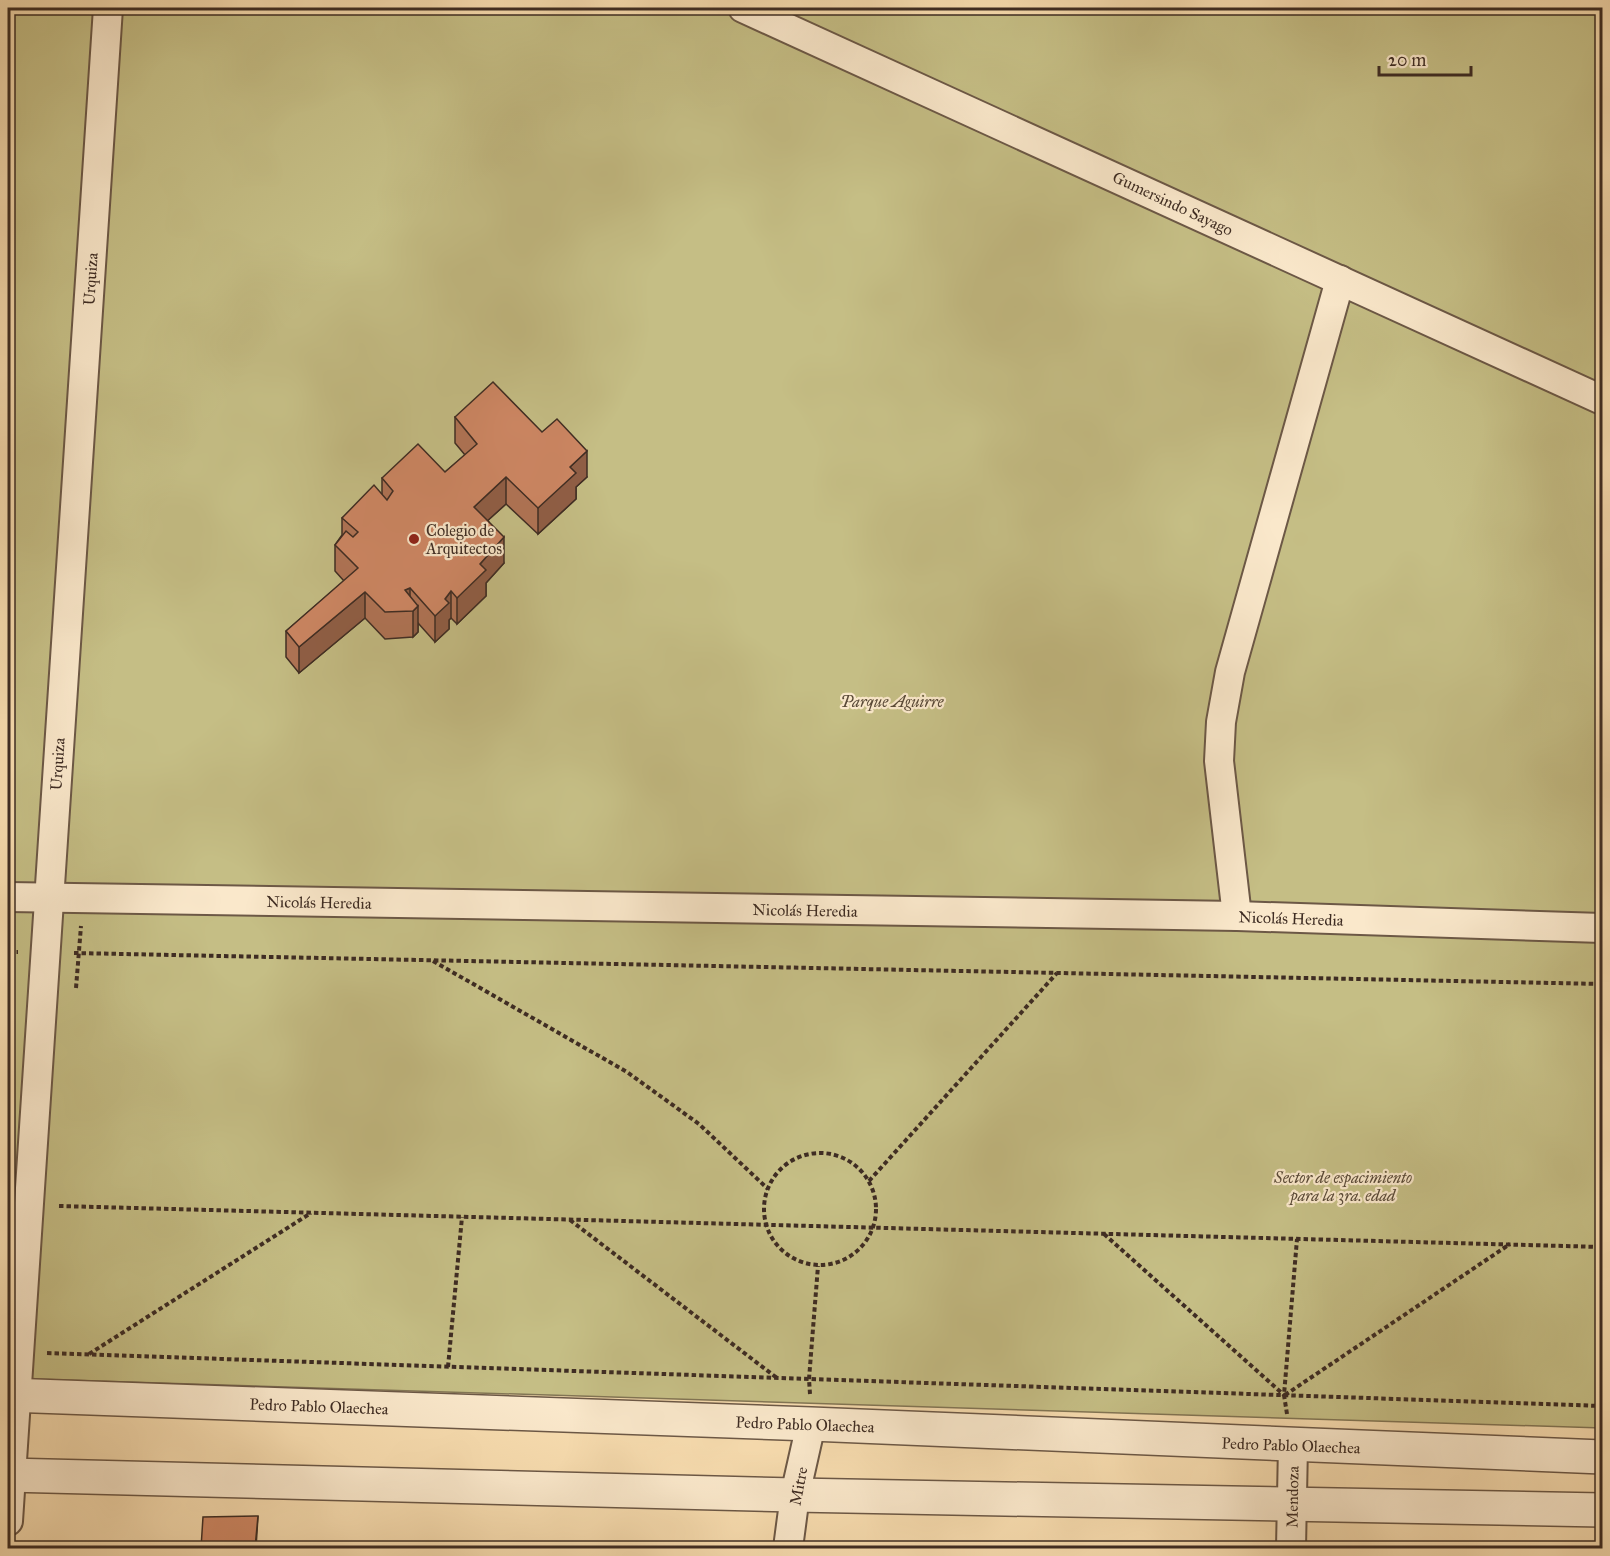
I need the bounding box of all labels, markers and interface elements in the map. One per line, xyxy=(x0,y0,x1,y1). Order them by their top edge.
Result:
scale bar xyxy=(1379,39,1470,77)
text: 20 m xyxy=(1388,49,1426,71)
street label: Gumersindo Sayago xyxy=(1109,167,1236,241)
street label: Urquiza xyxy=(79,252,103,306)
place label: Colegio de Arquitectos xyxy=(425,521,502,559)
marker: Colegio de Arquitectos xyxy=(407,532,421,546)
park label: Parque Aguirre xyxy=(840,692,945,711)
street label: Urquiza xyxy=(46,737,70,791)
street label: Nicolás Heredia xyxy=(266,892,372,913)
street label: Nicolás Heredia xyxy=(752,900,858,921)
street label: Nicolás Heredia xyxy=(1238,907,1344,930)
park label: Sector de espacimiento para la 3ra. edad xyxy=(1273,1168,1412,1206)
street label: Pedro Pablo Olaechea xyxy=(249,1395,389,1418)
street label: Pedro Pablo Olaechea xyxy=(735,1413,875,1436)
street label: Pedro Pablo Olaechea xyxy=(1221,1434,1361,1457)
street label: Mitre xyxy=(785,1465,812,1507)
street label: Mendoza xyxy=(1282,1466,1303,1528)

